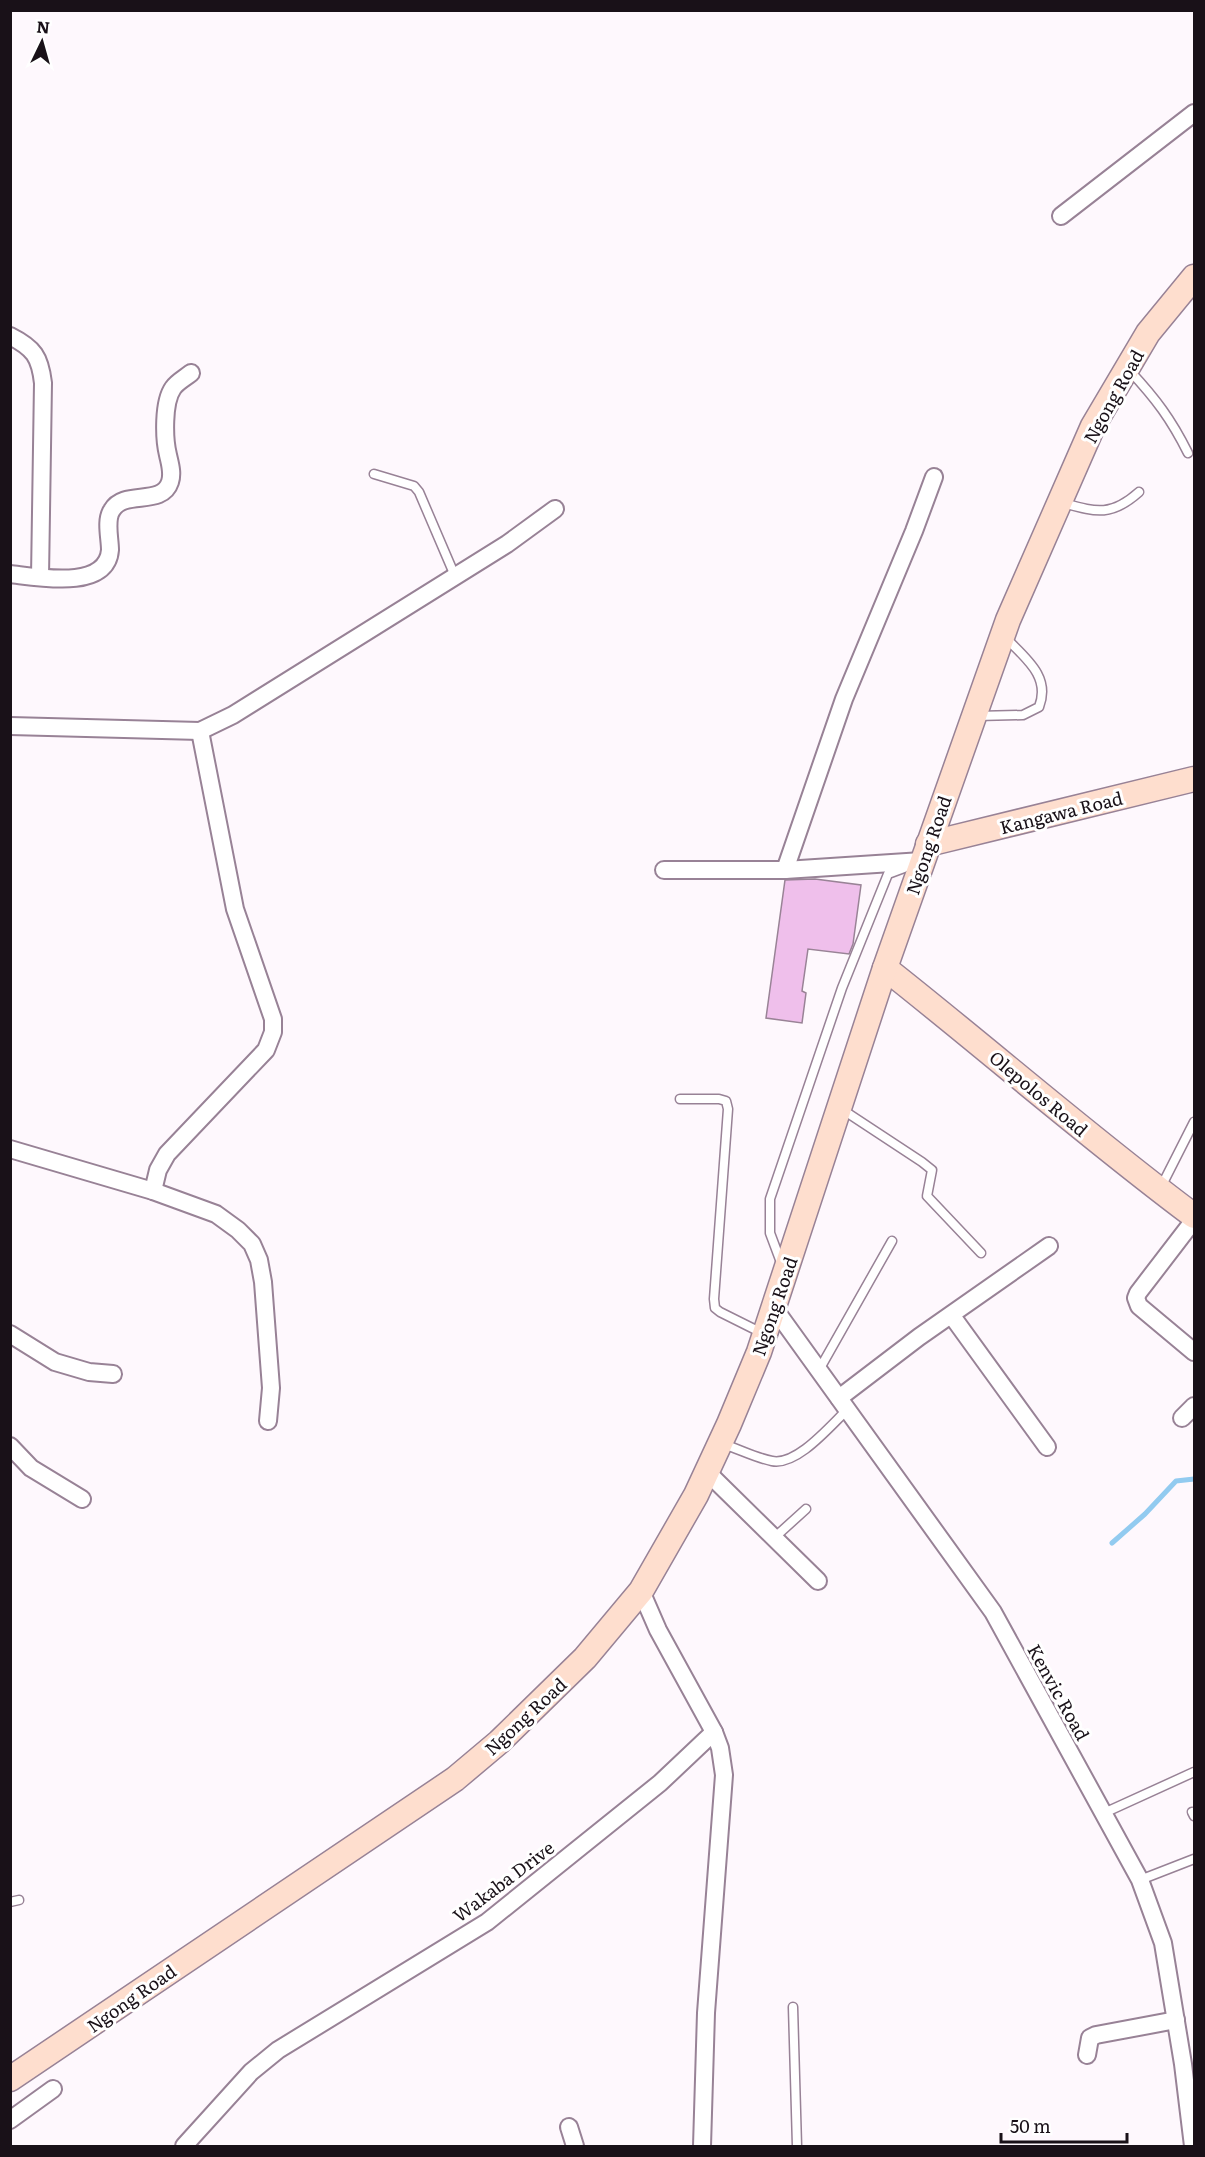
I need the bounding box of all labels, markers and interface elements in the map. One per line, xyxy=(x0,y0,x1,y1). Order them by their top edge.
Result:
north arrow xyxy=(12,12,72,72)
text: N xyxy=(36,14,51,39)
street label: Ngong Road xyxy=(1076,344,1150,448)
street label: Kangawa Road xyxy=(997,784,1125,840)
street label: Ngong Road xyxy=(898,792,958,898)
street label: Olepolos Road xyxy=(984,1044,1094,1142)
street label: Ngong Road xyxy=(744,1253,804,1359)
street label: Kenvic Road xyxy=(1021,1639,1097,1745)
street label: Ngong Road xyxy=(478,1671,572,1761)
street label: Wakaba Drive xyxy=(447,1834,559,1928)
street label: Ngong Road xyxy=(81,1957,181,2039)
scale bar xyxy=(1001,2106,1127,2144)
text: 50 m xyxy=(1010,2112,1051,2139)

